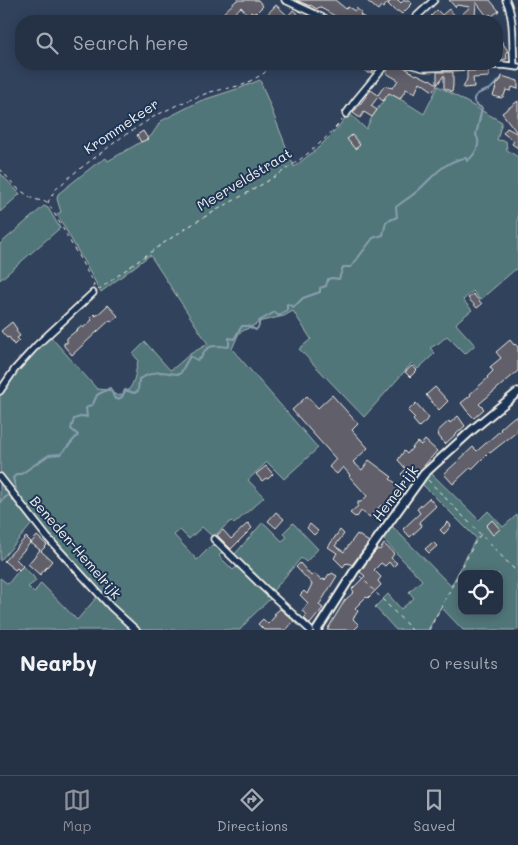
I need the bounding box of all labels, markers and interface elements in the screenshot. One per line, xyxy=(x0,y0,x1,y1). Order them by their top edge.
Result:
search box xyxy=(15,15,503,70)
icon: search xyxy=(33,29,61,57)
text: Search here xyxy=(73,30,189,55)
street label: Krommekeer xyxy=(80,94,162,158)
street label: Meerveldstraat xyxy=(193,143,295,215)
street label: Hemelrijk xyxy=(368,461,422,525)
street label: Beneden-Hemelrijk xyxy=(26,492,126,602)
map controls xyxy=(458,570,503,615)
button: locate xyxy=(458,570,503,615)
text: Nearby xyxy=(20,649,97,676)
text: 0 results xyxy=(430,652,498,673)
tab: Map xyxy=(63,786,91,835)
tab: Directions xyxy=(217,786,288,835)
tab: Saved xyxy=(414,786,455,835)

